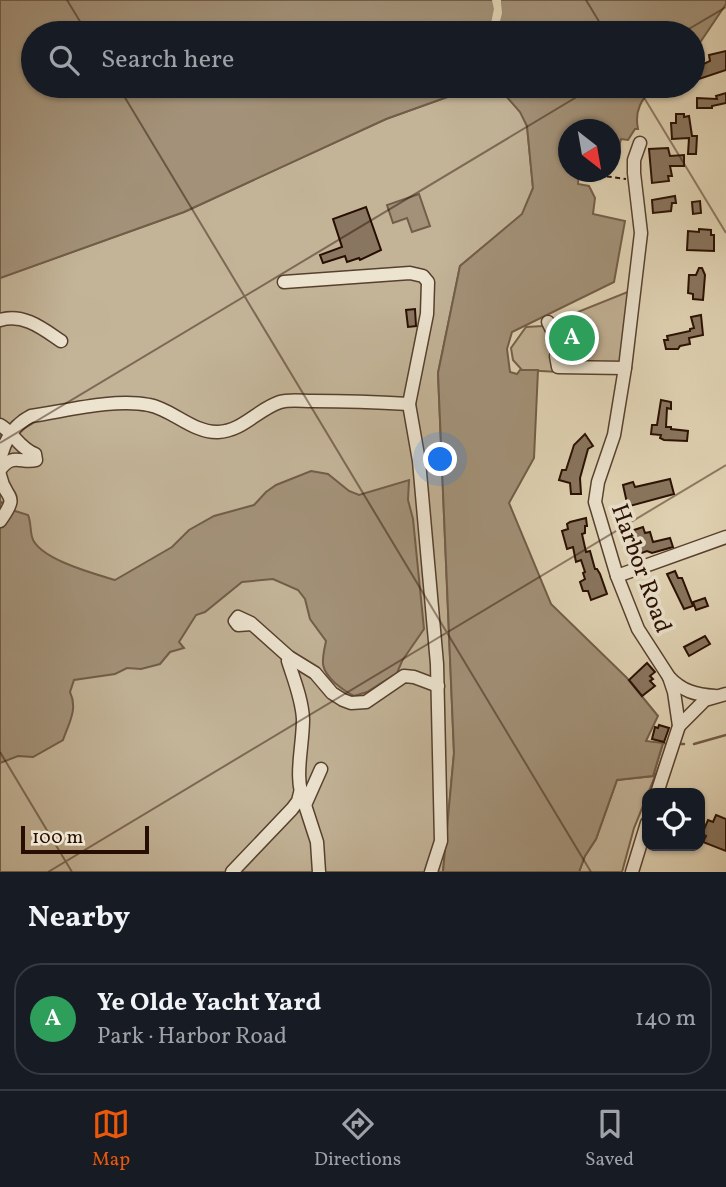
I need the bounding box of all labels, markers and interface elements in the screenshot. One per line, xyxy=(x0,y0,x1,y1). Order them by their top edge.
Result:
search box xyxy=(21,21,705,98)
icon: search xyxy=(45,41,83,79)
text: Search here xyxy=(101,42,234,78)
north arrow xyxy=(558,119,621,182)
pin: A xyxy=(549,312,595,364)
your location xyxy=(423,442,457,476)
street label: Harbor Road xyxy=(601,499,679,638)
map controls xyxy=(642,788,705,851)
button: locate xyxy=(642,788,705,851)
scale bar xyxy=(21,823,149,855)
text: 100 m xyxy=(32,825,83,851)
text: Nearby xyxy=(28,897,130,939)
text: Ye Olde Yacht Yard xyxy=(97,985,321,1021)
text: A xyxy=(45,1003,61,1035)
text: 140 m xyxy=(635,1003,696,1035)
text: Park · Harbor Road xyxy=(97,1021,287,1053)
tab: Map xyxy=(92,1105,130,1173)
tab: Directions xyxy=(314,1105,401,1173)
tab: Saved xyxy=(585,1105,634,1173)

